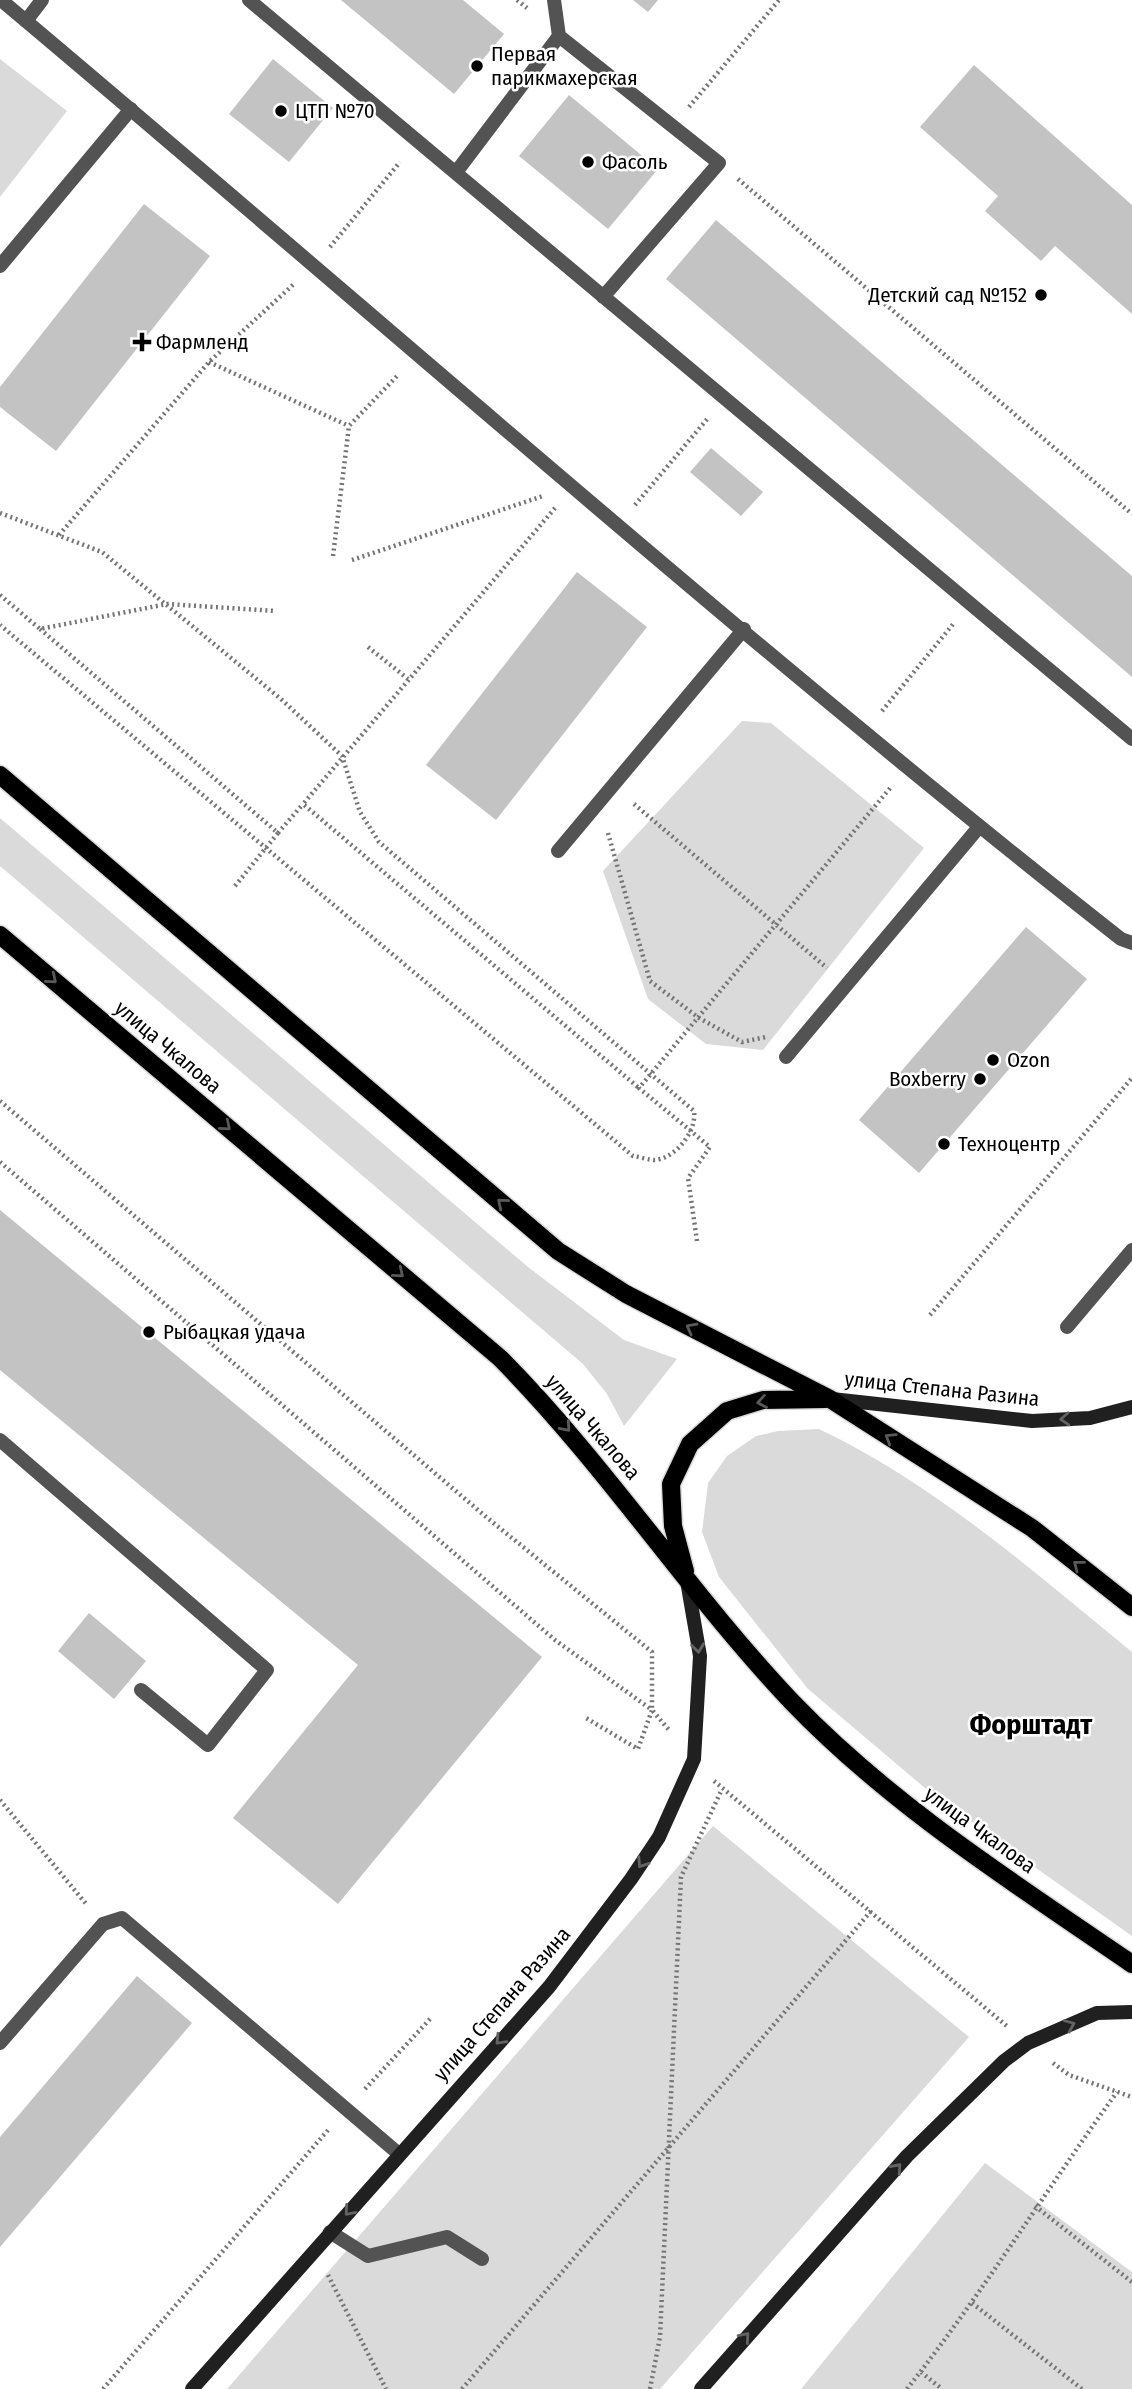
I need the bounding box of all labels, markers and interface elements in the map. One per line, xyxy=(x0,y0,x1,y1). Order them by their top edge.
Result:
place label: Первая парикмахерская xyxy=(491,41,638,91)
marker: Первая парикмахерская xyxy=(469,58,485,74)
place label: ЦТП №70 xyxy=(295,98,375,124)
marker: ЦТП №70 xyxy=(273,103,289,119)
place label: Фасоль xyxy=(602,149,668,175)
marker: Фасоль xyxy=(580,154,596,170)
place label: Детский сад №152 xyxy=(868,282,1027,308)
marker: Детский сад №152 xyxy=(1033,287,1049,303)
place label: Фармленд xyxy=(156,329,248,355)
marker: Фармленд xyxy=(134,334,150,350)
one-way arrow xyxy=(44,971,57,983)
street label: улица Чкалова xyxy=(109,995,227,1099)
place label: Ozon xyxy=(1007,1047,1050,1073)
marker: Ozon xyxy=(985,1052,1001,1068)
place label: Boxberry xyxy=(889,1066,967,1092)
marker: Boxberry xyxy=(972,1071,988,1087)
one-way arrow xyxy=(217,1118,230,1130)
place label: Техноцентр xyxy=(958,1131,1060,1157)
marker: Техноцентр xyxy=(936,1136,952,1152)
one-way arrow xyxy=(497,1199,510,1211)
one-way arrow xyxy=(391,1265,404,1277)
place label: Рыбацкая удача xyxy=(163,1319,306,1345)
one-way arrow xyxy=(686,1323,698,1336)
marker: Рыбацкая удача xyxy=(141,1324,157,1340)
street label: улица Степана Разина xyxy=(843,1366,1041,1412)
street label: улица Чкалова xyxy=(540,1369,646,1485)
one-way arrow xyxy=(756,1394,768,1409)
one-way arrow xyxy=(1060,1412,1071,1427)
one-way arrow xyxy=(558,1419,570,1432)
one-way arrow xyxy=(885,1433,898,1446)
one-way arrow xyxy=(1074,1560,1086,1573)
one-way arrow xyxy=(691,1642,706,1654)
district label: Форштадт xyxy=(970,1708,1093,1741)
street label: улица Чкалова xyxy=(919,1781,1041,1879)
one-way arrow xyxy=(637,1855,650,1868)
street label: улица Степана Разина xyxy=(428,1922,576,2086)
one-way arrow xyxy=(1063,2019,1076,2033)
one-way arrow xyxy=(495,2032,508,2045)
one-way arrow xyxy=(889,2163,901,2176)
one-way arrow xyxy=(345,2202,357,2215)
one-way arrow xyxy=(737,2333,749,2346)

